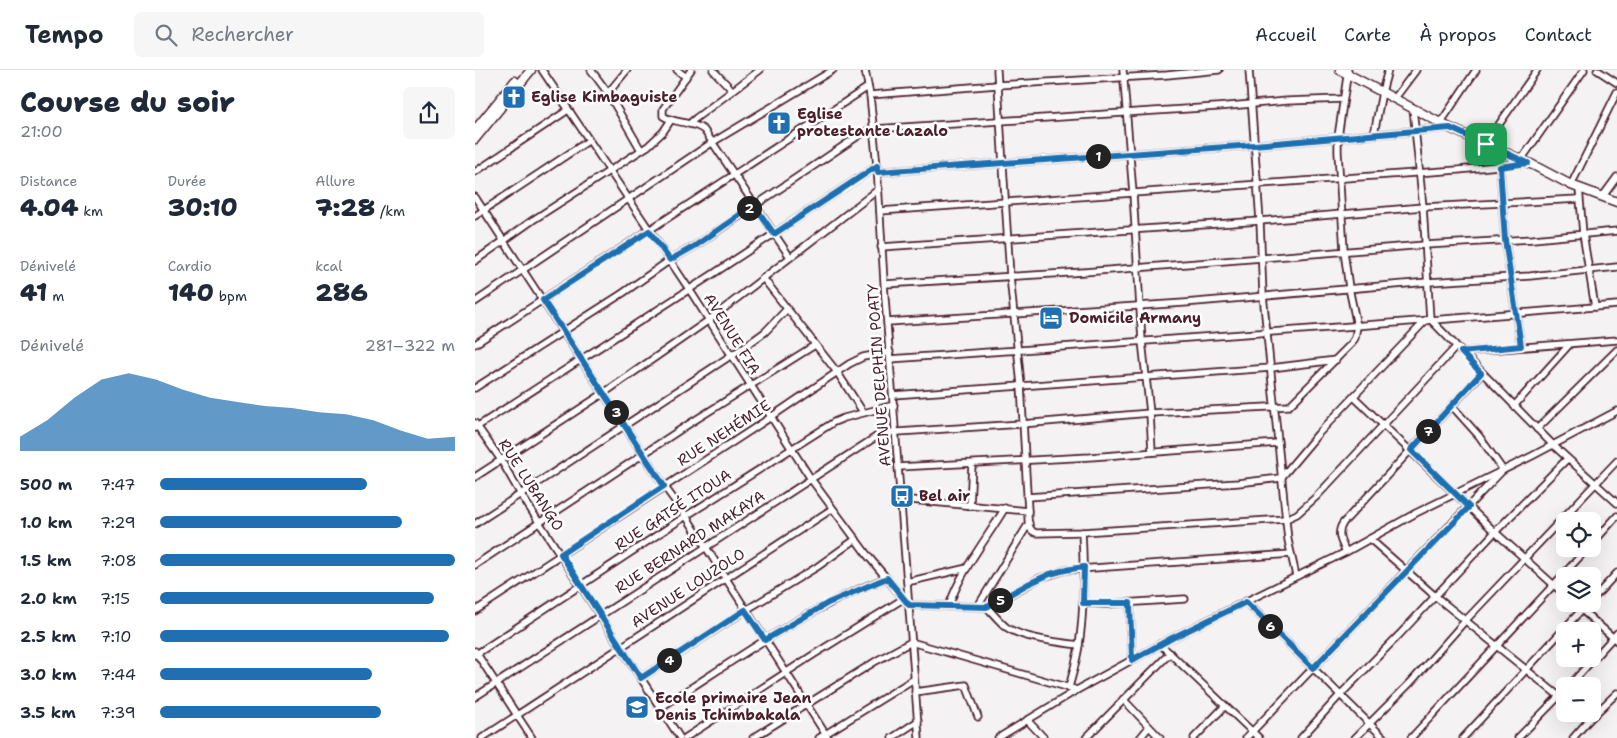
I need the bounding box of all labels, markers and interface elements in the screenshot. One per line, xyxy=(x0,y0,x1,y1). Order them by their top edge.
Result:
search box xyxy=(134,12,484,57)
text: Tempo xyxy=(25,19,104,51)
icon: search xyxy=(152,21,180,49)
text: Rechercher xyxy=(192,22,294,47)
text: Accueil xyxy=(1255,23,1316,47)
text: Carte xyxy=(1344,23,1391,47)
text: À propos xyxy=(1419,23,1497,47)
text: Contact xyxy=(1525,23,1592,47)
text: Course du soir xyxy=(20,83,235,121)
church icon: Eglise Kimbaguiste xyxy=(501,84,527,110)
button: share xyxy=(403,87,455,139)
place label: Eglise Kimbaguiste xyxy=(531,87,677,107)
place label: Eglise protestante Lazalo xyxy=(797,104,948,141)
church icon: Eglise protestante Lazalo xyxy=(766,110,792,136)
text: 21:00 xyxy=(20,121,63,142)
pin xyxy=(1465,123,1507,165)
icon: arrive xyxy=(1472,130,1500,158)
pin: 1 xyxy=(1085,144,1111,168)
text: 1 xyxy=(1095,147,1102,165)
text: Distance xyxy=(20,172,77,190)
text: Durée xyxy=(168,172,206,190)
text: Allure xyxy=(315,172,355,190)
text: 4.04 xyxy=(20,190,78,224)
text: 30:10 xyxy=(168,190,238,224)
text: 7:28 xyxy=(315,190,375,224)
pin: 2 xyxy=(737,196,761,220)
text: 2 xyxy=(745,199,754,217)
text: km xyxy=(78,202,103,220)
text: /km xyxy=(375,202,405,220)
text: Dénivelé xyxy=(20,257,76,275)
text: Cardio xyxy=(168,257,212,275)
text: kcal xyxy=(315,257,343,275)
text: 41 xyxy=(20,275,47,309)
text: 140 xyxy=(168,275,214,309)
text: 286 xyxy=(315,275,368,309)
street label: AVENUE DELPHIN POATY xyxy=(863,283,895,467)
text: m xyxy=(47,287,64,305)
text: bpm xyxy=(214,287,247,305)
street label: AVENUE FIA xyxy=(699,290,765,378)
hotel icon: Domicile Armany xyxy=(1038,305,1064,331)
place label: Domicile Armany xyxy=(1069,308,1201,328)
text: Dénivelé xyxy=(20,335,84,356)
text: 281–322 m xyxy=(365,335,455,356)
street label: RUE NEHÉMIE xyxy=(673,394,775,471)
pin: 3 xyxy=(603,400,629,424)
text: 3 xyxy=(612,403,621,421)
pin: 7 xyxy=(1415,418,1441,444)
text: 7 xyxy=(1424,422,1433,440)
street label: RUE LUBANGO xyxy=(494,435,568,535)
street label: RUE GATSÉ ITOUA xyxy=(610,464,735,555)
text: 500 m xyxy=(20,474,72,495)
text: 7:47 xyxy=(100,474,135,495)
bus stop icon: Bel air xyxy=(889,483,915,509)
street label: RUE BERNARD MAKAYA xyxy=(611,486,769,598)
place label: Bel air xyxy=(919,486,970,506)
text: 1.0 km xyxy=(20,512,72,533)
text: 7:29 xyxy=(100,512,136,533)
map controls xyxy=(1556,512,1601,722)
button: locate xyxy=(1556,512,1601,557)
street label: AVENUE LOUZOLO xyxy=(627,544,749,632)
text: 1.5 km xyxy=(20,550,72,571)
text: 7:08 xyxy=(100,550,137,571)
button: layers xyxy=(1556,567,1601,612)
text: 2.0 km xyxy=(20,588,77,609)
text: 7:15 xyxy=(100,588,130,609)
pin: 5 xyxy=(987,588,1013,612)
text: 5 xyxy=(996,591,1005,609)
pin: 6 xyxy=(1257,614,1283,638)
text: 6 xyxy=(1266,617,1275,635)
button: + xyxy=(1556,622,1601,667)
text: 2.5 km xyxy=(20,626,76,647)
text: 7:10 xyxy=(100,626,131,647)
pin: 4 xyxy=(657,648,681,672)
text: 4 xyxy=(665,651,674,669)
text: 3.0 km xyxy=(20,664,76,685)
text: 7:44 xyxy=(100,664,136,685)
button: − xyxy=(1556,677,1601,722)
place label: Ecole primaire Jean Denis Tchimbakala xyxy=(655,688,812,725)
school or university icon: Ecole primaire Jean Denis Tchimbakala xyxy=(624,694,650,720)
text: 3.5 km xyxy=(20,702,76,723)
text: 7:39 xyxy=(100,702,136,723)

